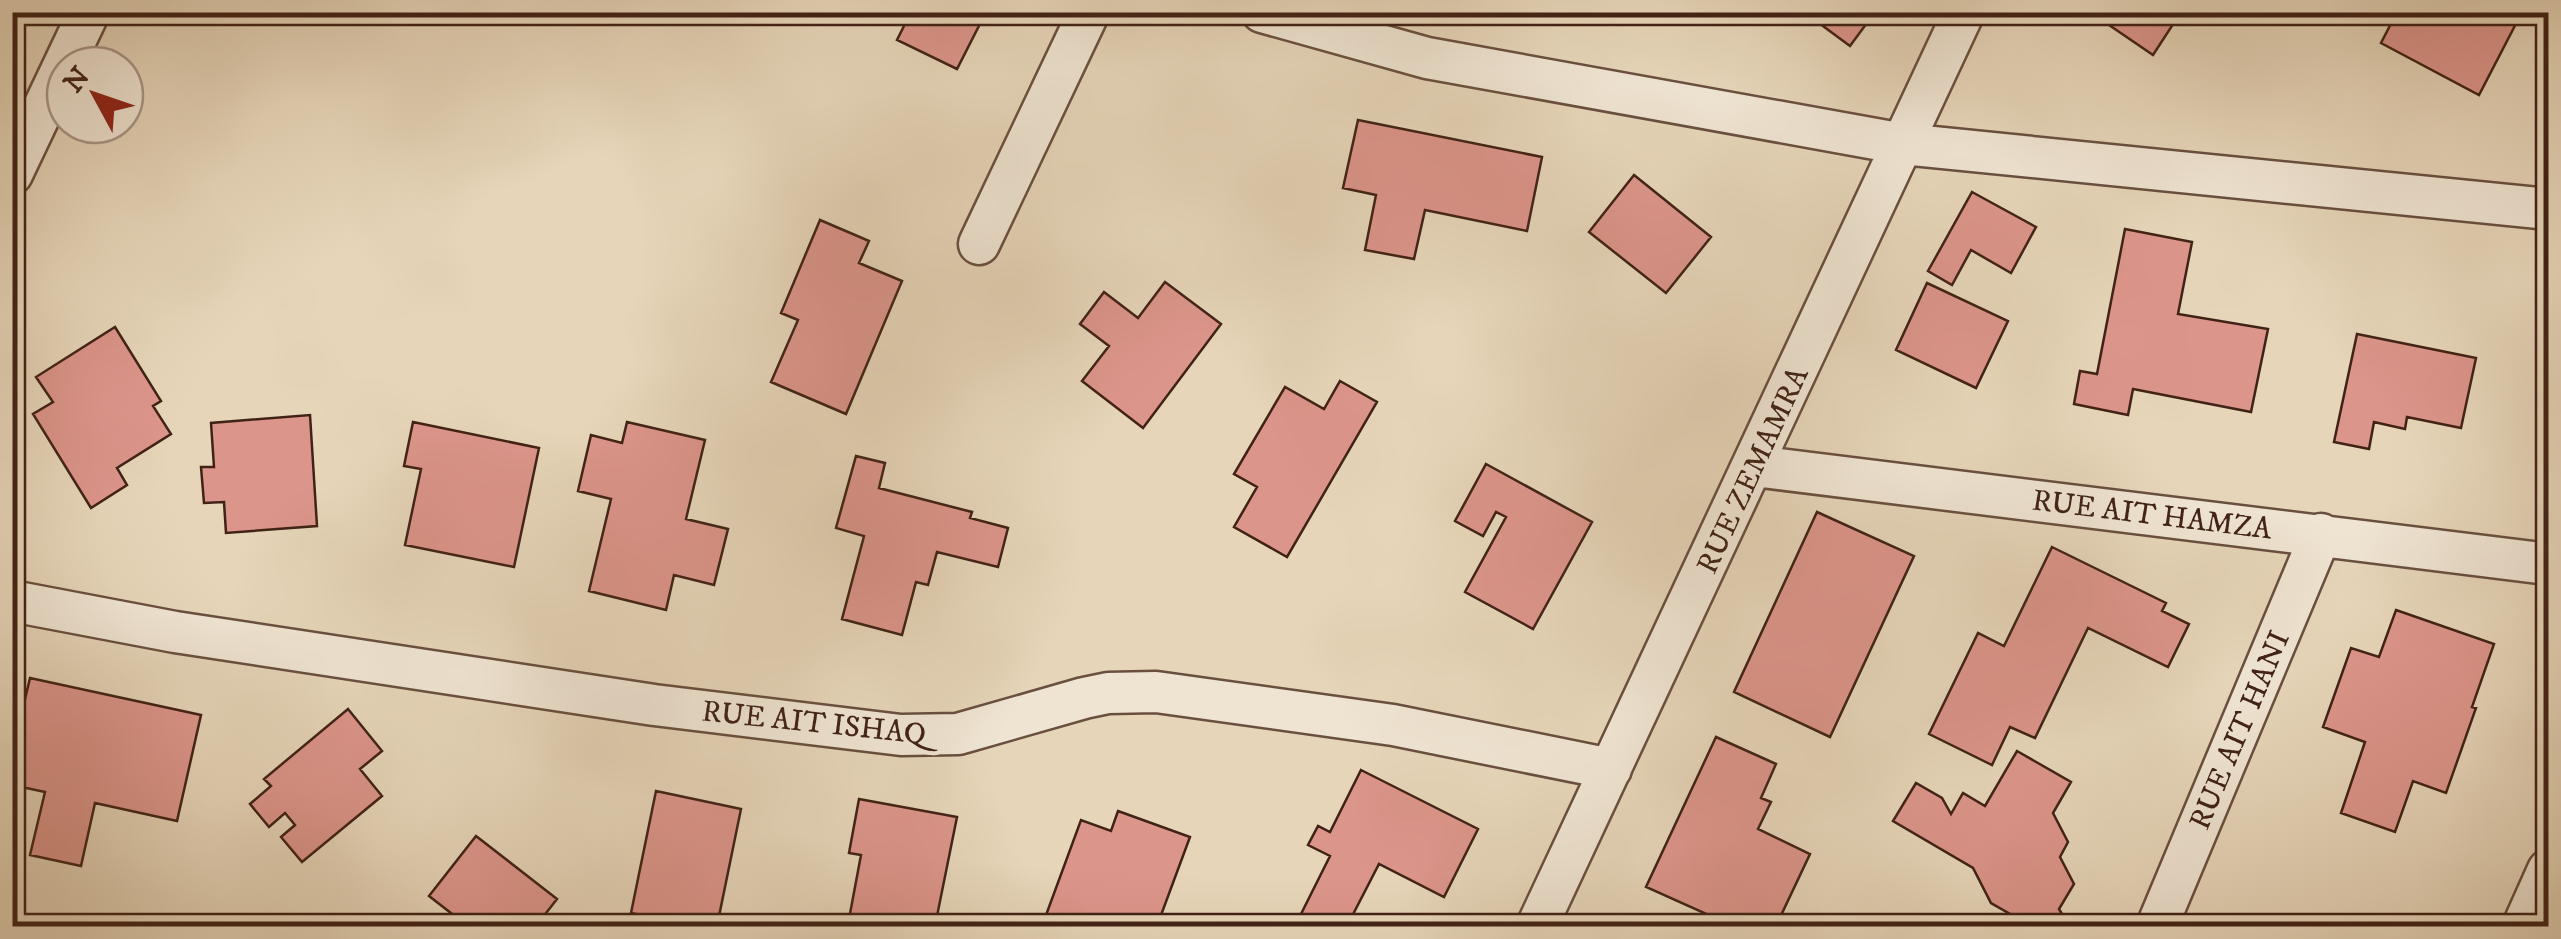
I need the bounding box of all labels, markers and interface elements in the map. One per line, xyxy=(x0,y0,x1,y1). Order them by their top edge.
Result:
north arrow xyxy=(45,45,145,145)
text: N xyxy=(56,60,98,100)
street label: RUE ZEMAMRA xyxy=(1689,361,1818,580)
street label: RUE AIT HAMZA xyxy=(2030,482,2275,549)
street label: RUE AIT HANI xyxy=(2182,626,2299,836)
street label: RUE AIT ISHAQ xyxy=(700,693,941,755)

